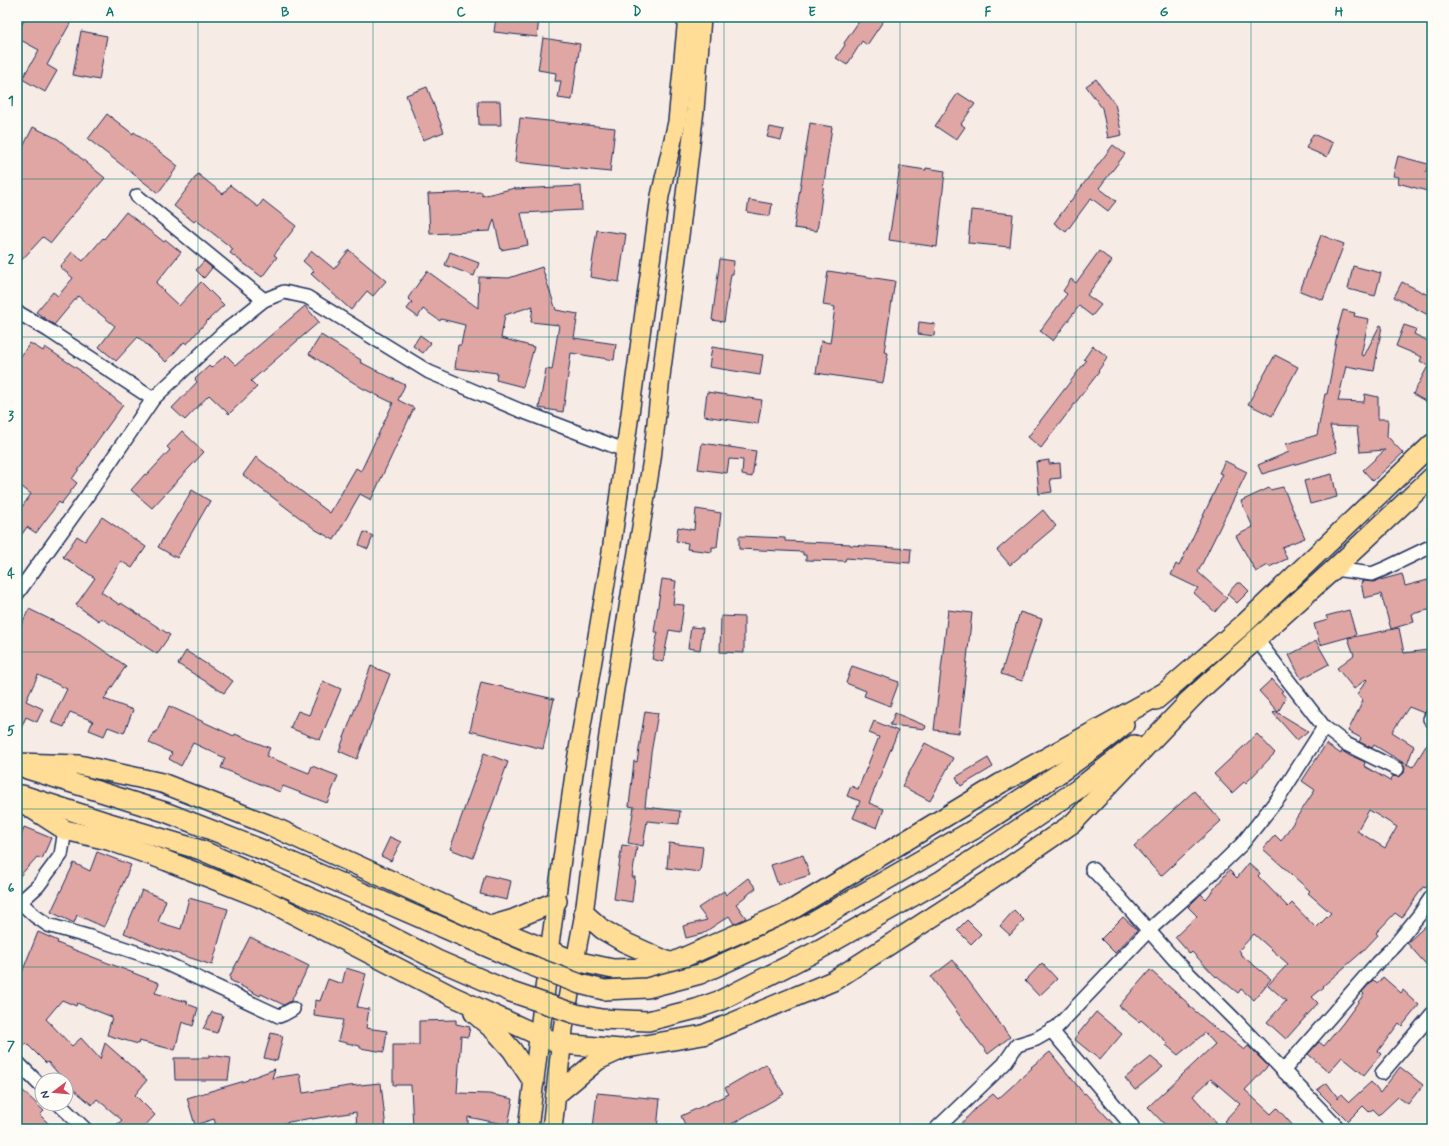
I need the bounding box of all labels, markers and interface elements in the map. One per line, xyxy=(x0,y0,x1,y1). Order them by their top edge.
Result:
text: A xyxy=(106,4,114,21)
text: B xyxy=(281,4,290,21)
text: C xyxy=(456,4,466,21)
text: D xyxy=(633,4,642,21)
text: E xyxy=(808,4,816,21)
text: F xyxy=(985,4,992,21)
text: G xyxy=(1160,4,1169,21)
text: H xyxy=(1335,4,1344,21)
text: 1 xyxy=(8,93,14,110)
text: 2 xyxy=(8,251,15,268)
text: 3 xyxy=(8,408,14,425)
text: 4 xyxy=(7,566,15,583)
text: 5 xyxy=(7,723,15,740)
text: 6 xyxy=(8,880,15,897)
text: 7 xyxy=(7,1038,15,1055)
north arrow xyxy=(34,1072,74,1112)
text: N xyxy=(38,1089,53,1100)

